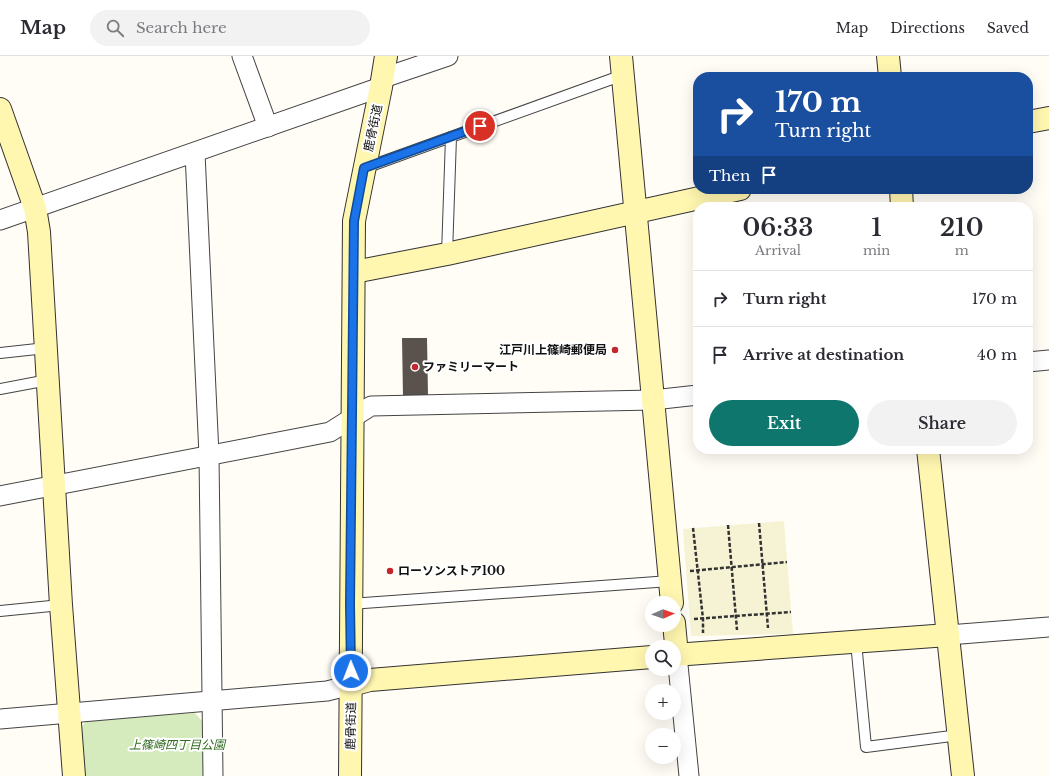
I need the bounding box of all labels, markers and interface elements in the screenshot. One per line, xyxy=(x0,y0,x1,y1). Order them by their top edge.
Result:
search box xyxy=(90,10,370,46)
text: Map xyxy=(20,16,66,39)
icon: search xyxy=(104,17,126,39)
text: Search here xyxy=(136,18,227,37)
text: Map xyxy=(836,19,868,37)
text: Directions xyxy=(890,19,965,37)
text: Saved xyxy=(987,19,1029,37)
text: 170 m xyxy=(775,85,861,120)
icon: right xyxy=(709,88,761,140)
street label: 鹿骨街道 xyxy=(360,103,385,153)
pin xyxy=(463,109,497,143)
icon: arrive xyxy=(469,115,491,137)
text: Turn right xyxy=(775,120,871,142)
icon: arrive xyxy=(758,164,780,186)
text: Then xyxy=(709,166,750,185)
text: 06:33 xyxy=(743,213,813,242)
text: 1 xyxy=(871,213,882,242)
text: 210 xyxy=(940,213,983,242)
text: Arrival xyxy=(755,242,801,259)
text: min xyxy=(863,242,890,259)
text: m xyxy=(955,242,969,259)
icon: right xyxy=(709,288,731,310)
text: Turn right xyxy=(743,289,826,308)
text: 170 m xyxy=(972,289,1017,308)
place label: 江戸川上篠崎郵便局 xyxy=(499,342,607,357)
icon: arrive xyxy=(709,344,731,366)
marker: 江戸川上篠崎郵便局 xyxy=(610,345,620,355)
text: Arrive at destination xyxy=(743,345,904,364)
text: 40 m xyxy=(977,345,1017,364)
place label: ファミリーマート xyxy=(423,359,519,374)
marker: ファミリーマート xyxy=(410,362,420,372)
button: Exit xyxy=(709,400,859,446)
button: Share xyxy=(867,400,1017,446)
place label: ローソンストア100 xyxy=(398,563,505,578)
marker: ローソンストア100 xyxy=(385,566,395,576)
north arrow xyxy=(645,596,681,632)
map controls xyxy=(645,596,681,764)
button: search xyxy=(645,640,681,676)
position arrow xyxy=(330,650,372,692)
button: + xyxy=(645,684,681,720)
street label: 鹿骨街道 xyxy=(343,702,358,750)
button: − xyxy=(645,728,681,764)
park label: 上篠崎四丁目公園 xyxy=(129,737,227,752)

